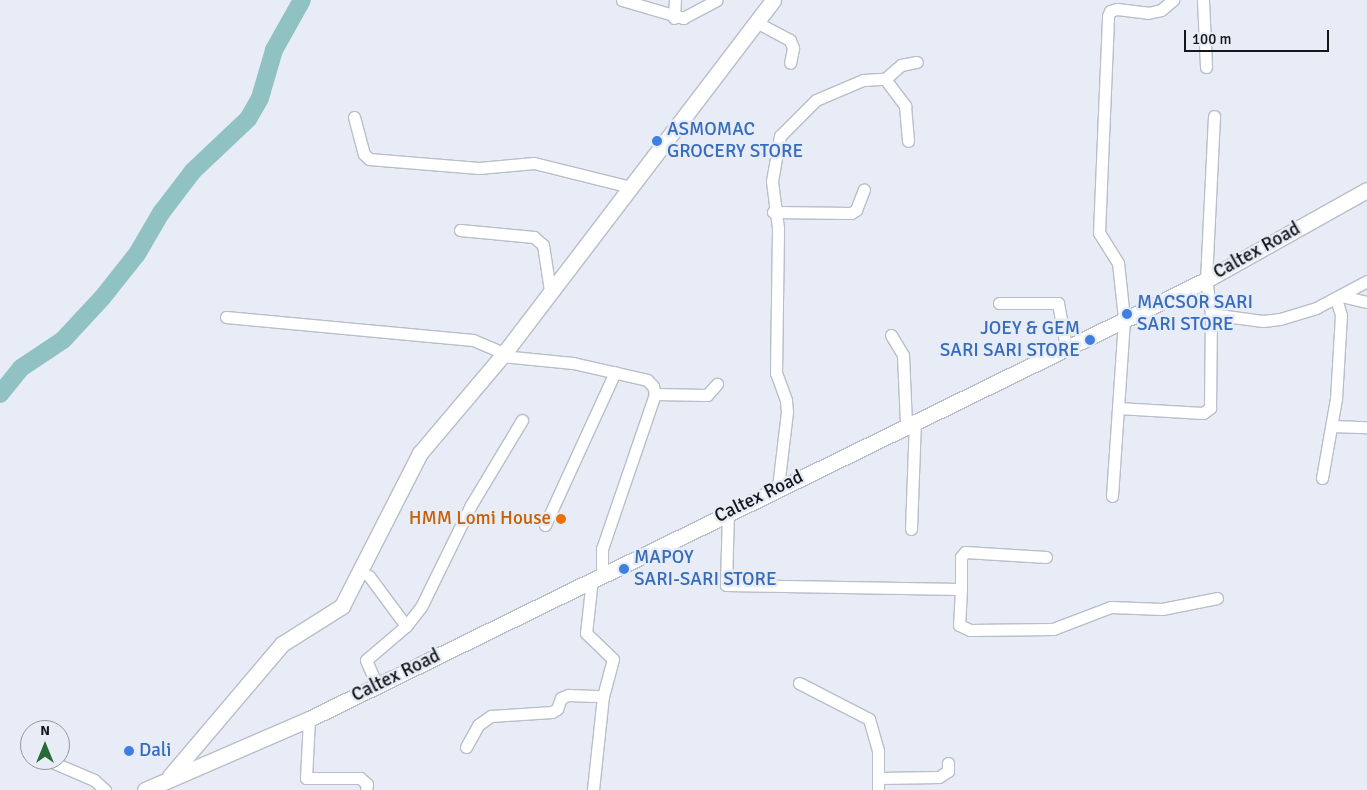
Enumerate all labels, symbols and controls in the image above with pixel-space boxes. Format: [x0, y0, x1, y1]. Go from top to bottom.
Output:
scale bar [1187, 20, 1332, 52]
text: 100 m [1192, 30, 1232, 48]
place label: ASMOMAC GROCERY STORE [667, 119, 803, 163]
marker: ASMOMAC GROCERY STORE [651, 135, 663, 147]
street label: Caltex Road [1210, 218, 1304, 284]
place label: MACSOR SARI SARI STORE [1137, 292, 1253, 336]
marker: MACSOR SARI SARI STORE [1121, 308, 1133, 320]
place label: JOEY & GEM SARI SARI STORE [940, 318, 1080, 362]
marker: JOEY & GEM SARI SARI STORE [1084, 334, 1096, 346]
street label: Caltex Road [711, 466, 807, 528]
place label: HMM Lomi House [409, 508, 551, 530]
marker: HMM Lomi House [555, 513, 567, 525]
place label: MAPOY SARI-SARI STORE [634, 547, 777, 591]
marker: MAPOY SARI-SARI STORE [618, 563, 630, 575]
street label: Caltex Road [348, 645, 444, 707]
north arrow [20, 720, 70, 770]
text: N [40, 722, 50, 739]
place label: Dali [139, 740, 171, 762]
marker: Dali [123, 745, 135, 757]

